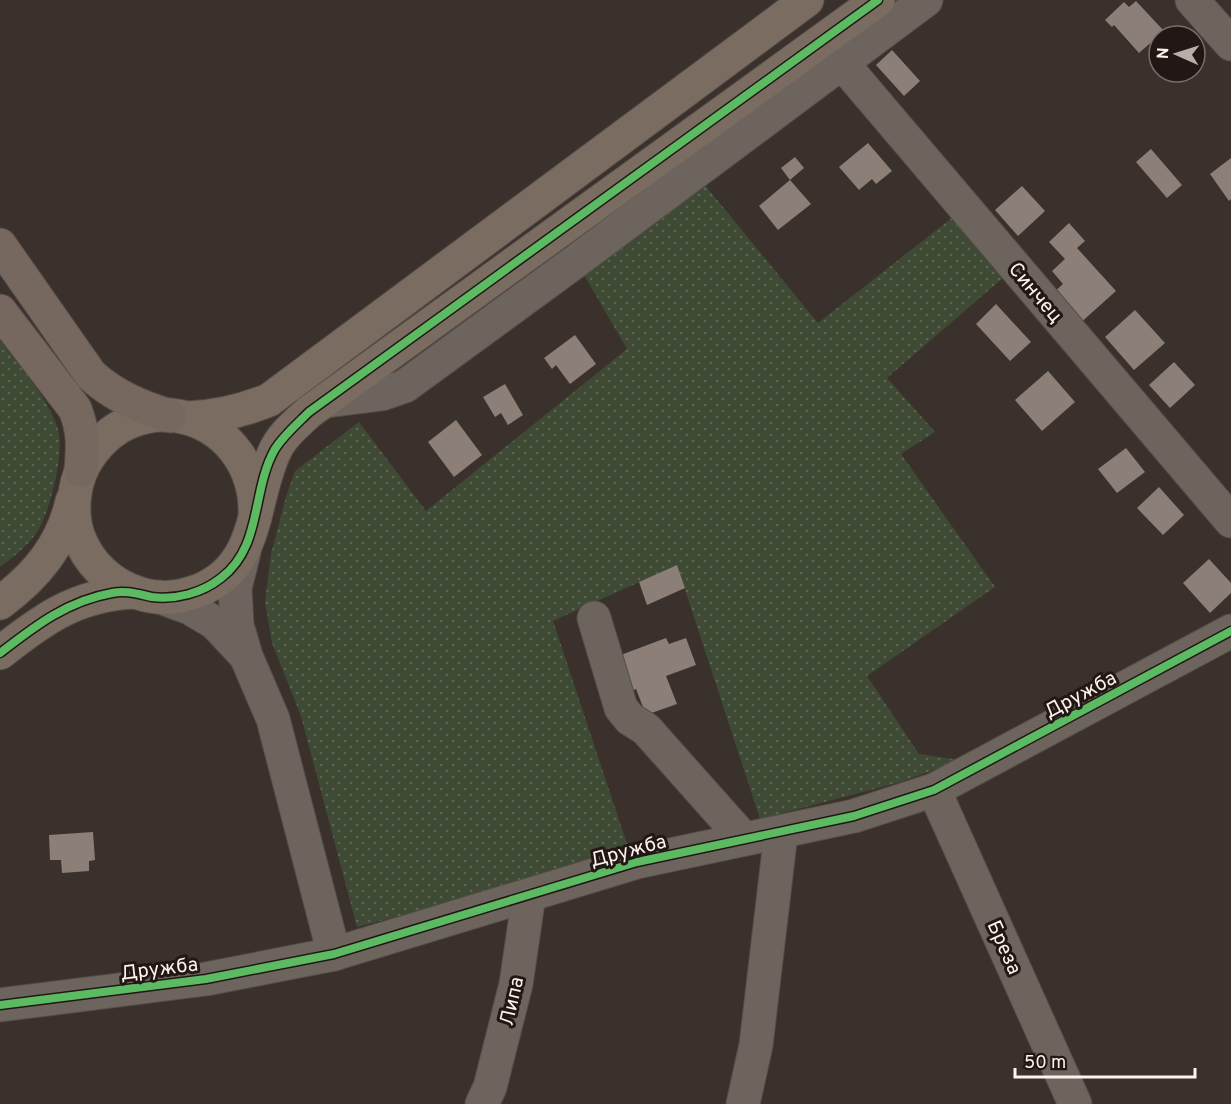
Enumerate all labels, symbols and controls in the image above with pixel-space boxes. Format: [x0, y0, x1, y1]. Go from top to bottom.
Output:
north arrow [1147, 24, 1207, 84]
text: N [1154, 47, 1174, 60]
street label: Синчец [1001, 258, 1067, 329]
street label: Дружба [1040, 666, 1121, 726]
street label: Дружба [587, 829, 670, 875]
street label: Бреза [980, 917, 1027, 979]
street label: Дружба [119, 952, 200, 988]
street label: Липа [495, 974, 531, 1029]
scale bar [1015, 1041, 1195, 1079]
text: 50 m [1024, 1052, 1066, 1075]

